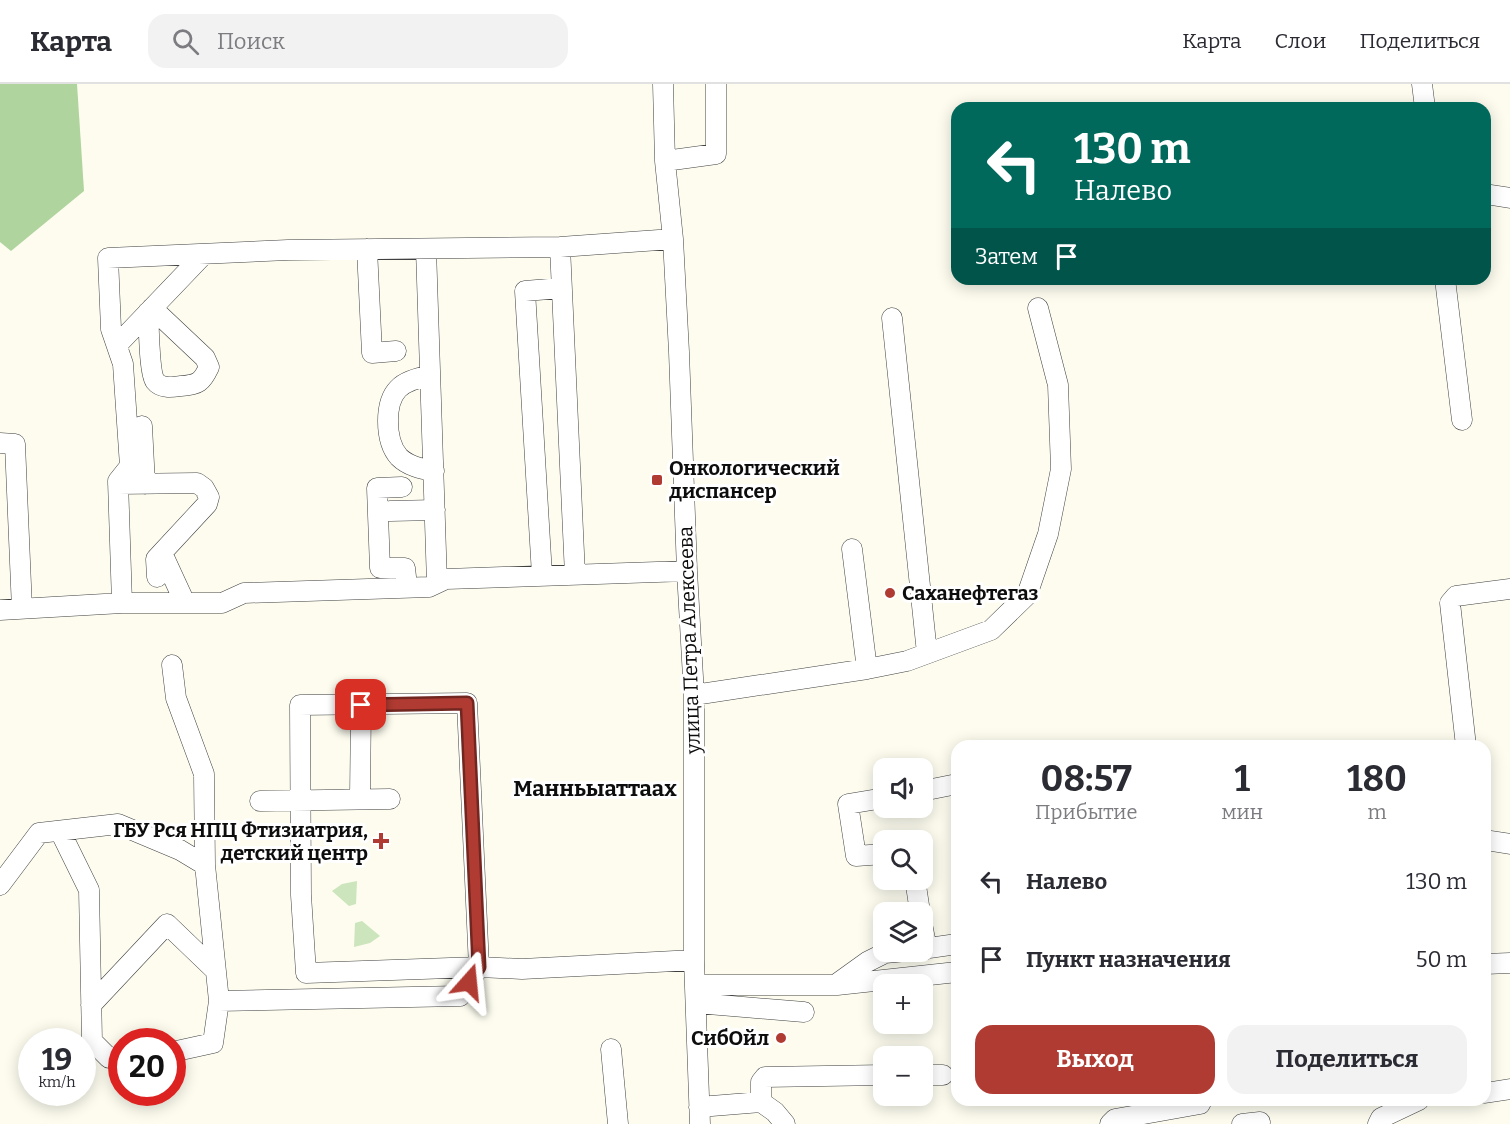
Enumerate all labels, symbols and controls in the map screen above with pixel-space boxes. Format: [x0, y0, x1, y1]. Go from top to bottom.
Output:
search box [148, 14, 568, 68]
text: Карта [30, 25, 112, 58]
icon: search [169, 25, 202, 58]
text: Поиск [217, 28, 285, 55]
text: Карта [1182, 28, 1241, 54]
text: Слои [1274, 28, 1326, 54]
text: Поделиться [1359, 28, 1480, 54]
text: 130 m [1074, 124, 1191, 174]
icon: left [975, 126, 1053, 204]
text: Налево [1074, 175, 1172, 207]
icon: arrive [1050, 240, 1083, 273]
text: Затем [975, 243, 1038, 270]
place label: Онкологический диспансер [669, 456, 840, 503]
marker: Онкологический диспансер [650, 473, 664, 487]
street label: улица Петра Алексеева [673, 525, 705, 755]
place label: Саханефтегаз [902, 581, 1039, 605]
marker: Саханефтегаз [883, 586, 897, 600]
pin [335, 679, 386, 730]
icon: arrive [344, 688, 377, 721]
text: 08:57 [1041, 757, 1132, 801]
text: 1 [1234, 757, 1250, 801]
text: 180 [1347, 757, 1407, 801]
map controls [873, 758, 933, 1106]
button: sound [873, 758, 933, 818]
district label: Манньыаттаах [513, 775, 677, 802]
text: Прибытие [1035, 800, 1137, 824]
text: мин [1221, 800, 1263, 824]
text: m [1367, 800, 1386, 824]
place label: ГБУ Рся НПЦ Фтизиатрия, детский центр [113, 818, 368, 865]
button: search [873, 830, 933, 890]
marker: ГБУ Рся НПЦ Фтизиатрия, детский центр [372, 832, 390, 850]
icon: left [975, 865, 1008, 898]
text: Налево [1026, 868, 1107, 895]
text: 130 m [1406, 868, 1467, 895]
button: layers [873, 902, 933, 962]
icon: arrive [975, 943, 1008, 976]
text: Пункт назначения [1026, 946, 1231, 973]
text: 50 m [1416, 946, 1467, 973]
position arrow [437, 950, 501, 1014]
button: + [873, 974, 933, 1034]
button: Выход [975, 1025, 1215, 1094]
button: Поделиться [1227, 1025, 1467, 1094]
place label: СибОйл [691, 1026, 769, 1050]
speed limit sign: 20 [108, 1028, 186, 1106]
marker: СибОйл [774, 1031, 788, 1045]
text: 19 [42, 1042, 72, 1078]
button: − [873, 1046, 933, 1106]
text: km/h [38, 1073, 76, 1091]

